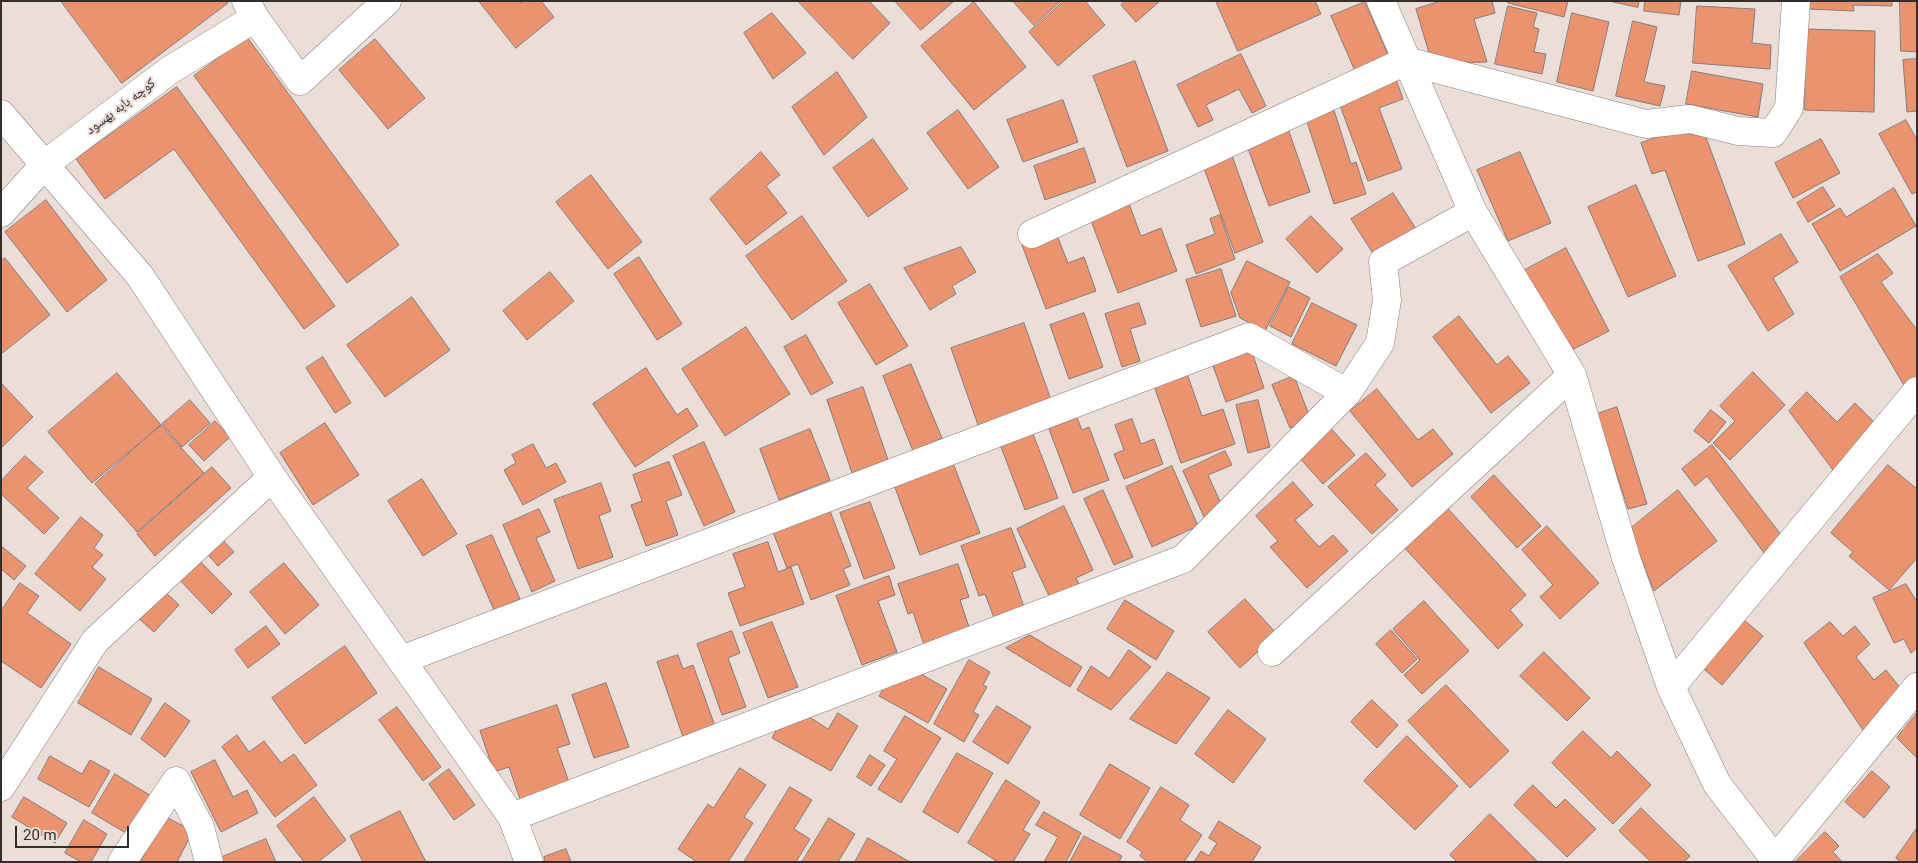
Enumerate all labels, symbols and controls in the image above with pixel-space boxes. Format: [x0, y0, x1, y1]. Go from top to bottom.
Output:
street label: کوچه بابه بهسود [83, 75, 159, 139]
scale bar [18, 816, 131, 848]
text: 20 m [23, 826, 57, 844]

